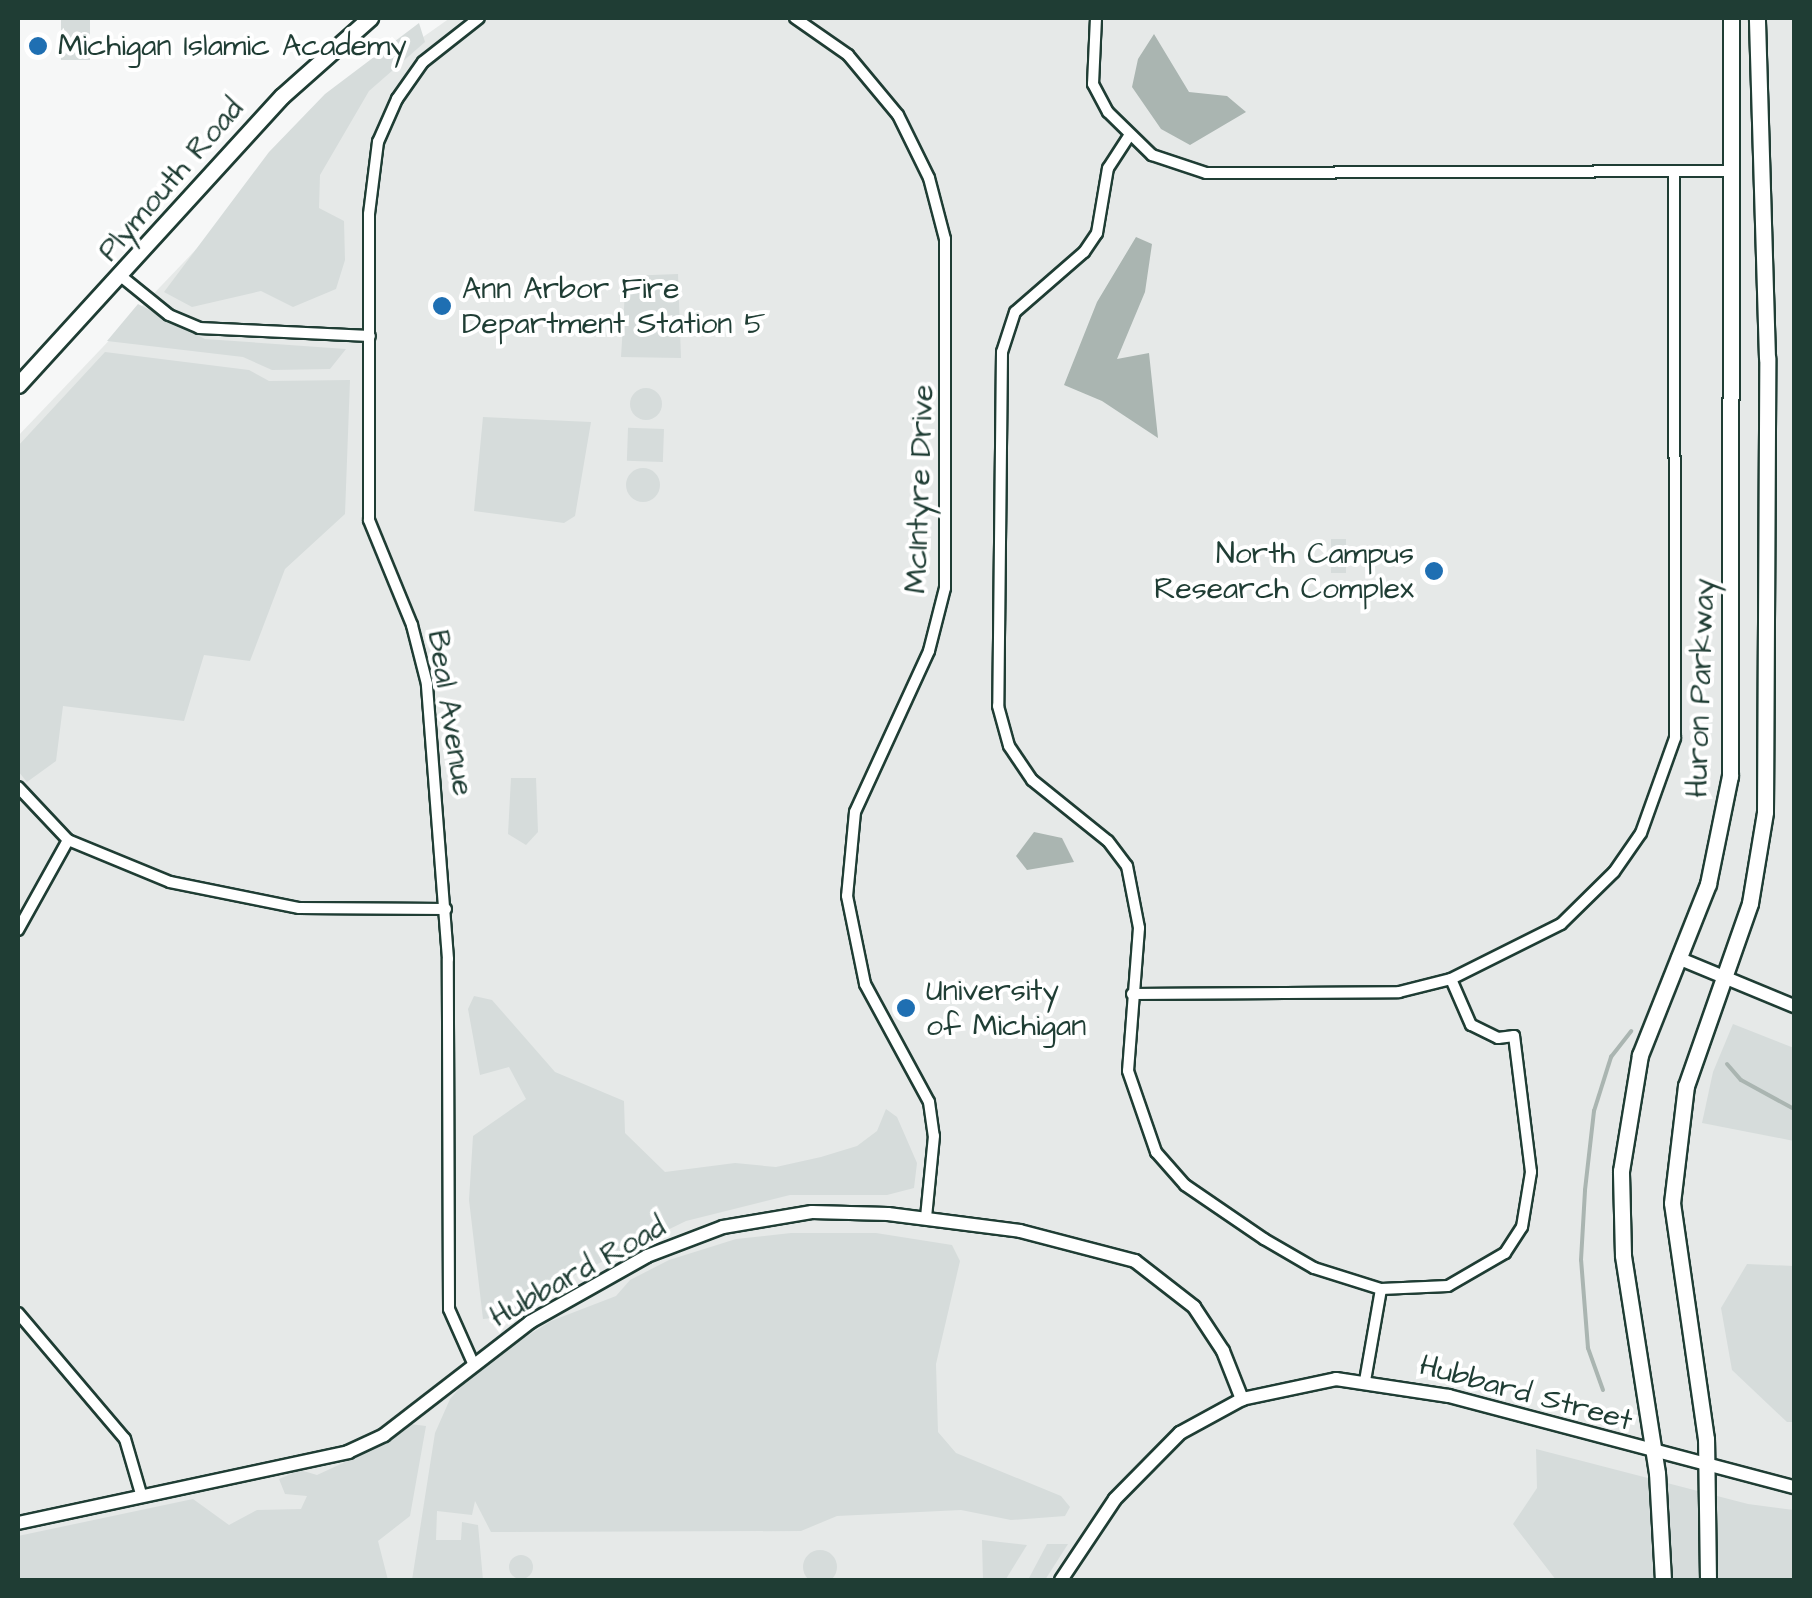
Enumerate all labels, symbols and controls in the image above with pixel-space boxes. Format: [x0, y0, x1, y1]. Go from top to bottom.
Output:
place label: Michigan Islamic Academy [58, 28, 407, 64]
marker: Michigan Islamic Academy [27, 35, 49, 57]
street label: Plymouth Road [91, 91, 251, 269]
place label: Ann Arbor Fire Department Station 5 [462, 271, 766, 342]
marker: Ann Arbor Fire Department Station 5 [431, 295, 453, 317]
street label: McIntyre Drive [898, 384, 942, 594]
place label: North Campus Research Complex [1154, 536, 1414, 606]
marker: North Campus Research Complex [1423, 560, 1445, 582]
street label: Huron Parkway [1679, 578, 1723, 798]
street label: Beal Avenue [419, 628, 481, 798]
place label: University of Michigan [926, 973, 1086, 1044]
marker: University of Michigan [895, 997, 917, 1019]
street label: Hubbard Road [484, 1209, 672, 1335]
street label: Hubbard Street [1416, 1347, 1636, 1439]

